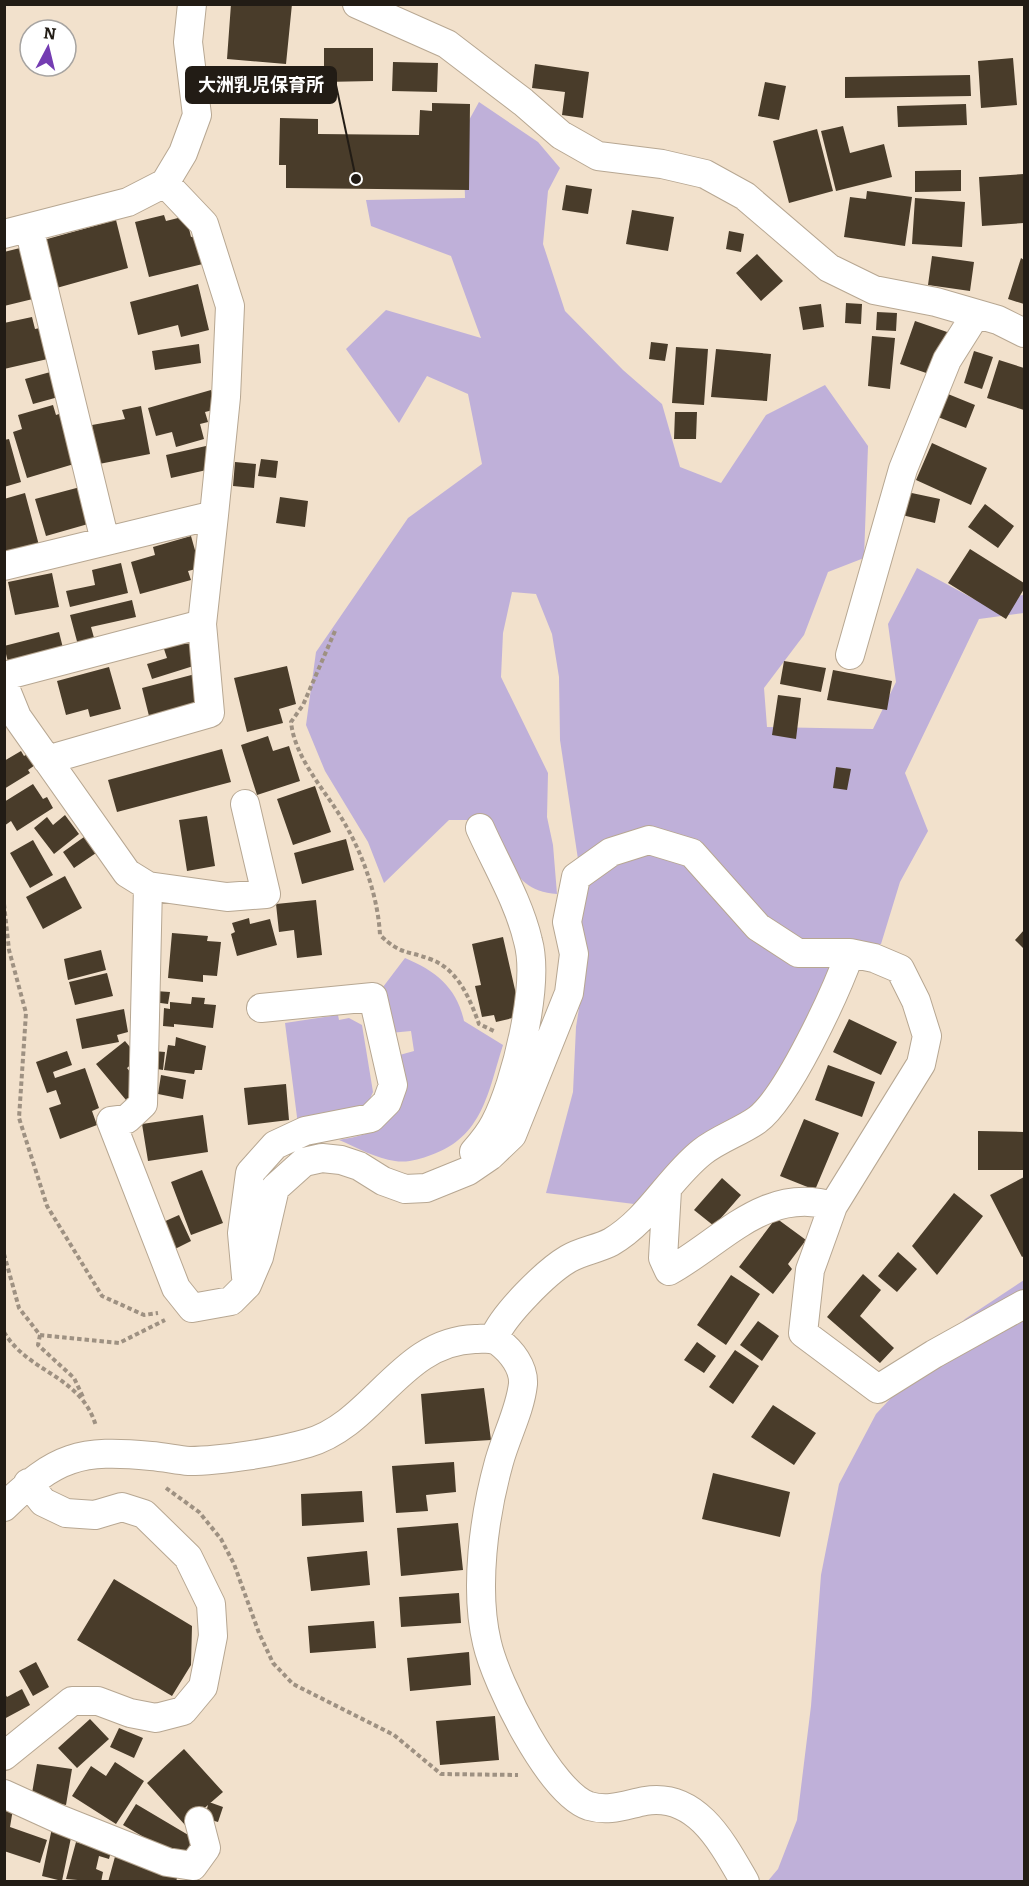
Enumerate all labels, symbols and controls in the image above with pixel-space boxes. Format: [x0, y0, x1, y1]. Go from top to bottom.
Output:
north arrow [18, 18, 78, 78]
text: N [42, 23, 57, 44]
callout: 大洲乳児保育所 [186, 67, 336, 103]
text: 大洲乳児保育所 [198, 74, 324, 96]

